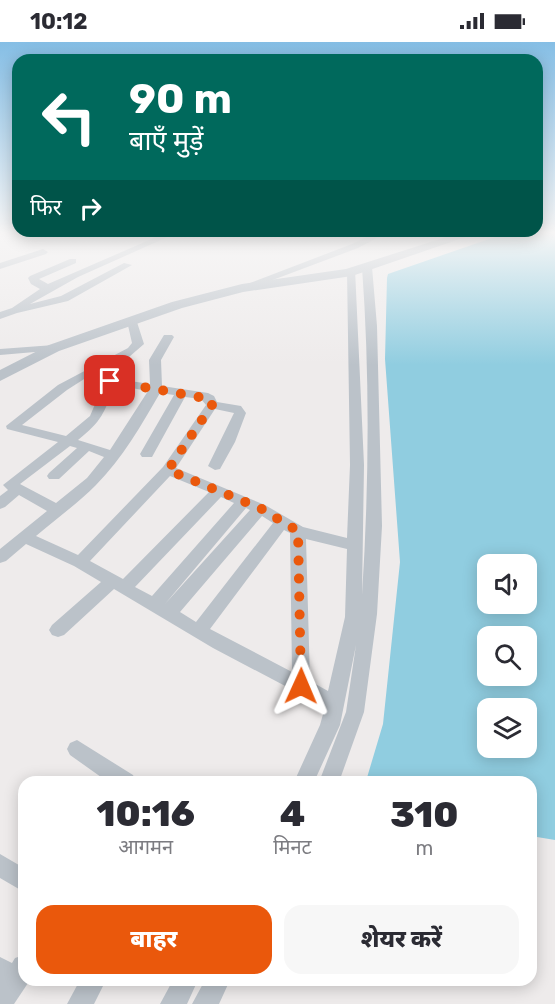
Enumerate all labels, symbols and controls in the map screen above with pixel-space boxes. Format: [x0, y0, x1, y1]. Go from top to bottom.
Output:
text: 10:12 [30, 8, 88, 35]
text: 90 m [129, 74, 232, 124]
icon: left [30, 78, 108, 156]
text: बाएँ मुड़ें [129, 125, 204, 157]
icon: right [74, 192, 107, 225]
text: फिर [30, 194, 62, 221]
pin [84, 355, 135, 406]
icon: arrive [93, 364, 126, 397]
map controls [477, 554, 537, 758]
button: sound [477, 554, 537, 614]
button: search [477, 626, 537, 686]
position arrow [269, 654, 333, 718]
button: layers [477, 698, 537, 758]
text: 10:16 [97, 792, 195, 835]
text: 4 [280, 792, 305, 835]
text: 310 [390, 793, 459, 836]
text: आगमन [118, 835, 173, 859]
text: मिनट [273, 835, 312, 859]
text: m [415, 836, 433, 860]
button: बाहर [36, 905, 272, 974]
button: शेयर करें [284, 905, 519, 974]

